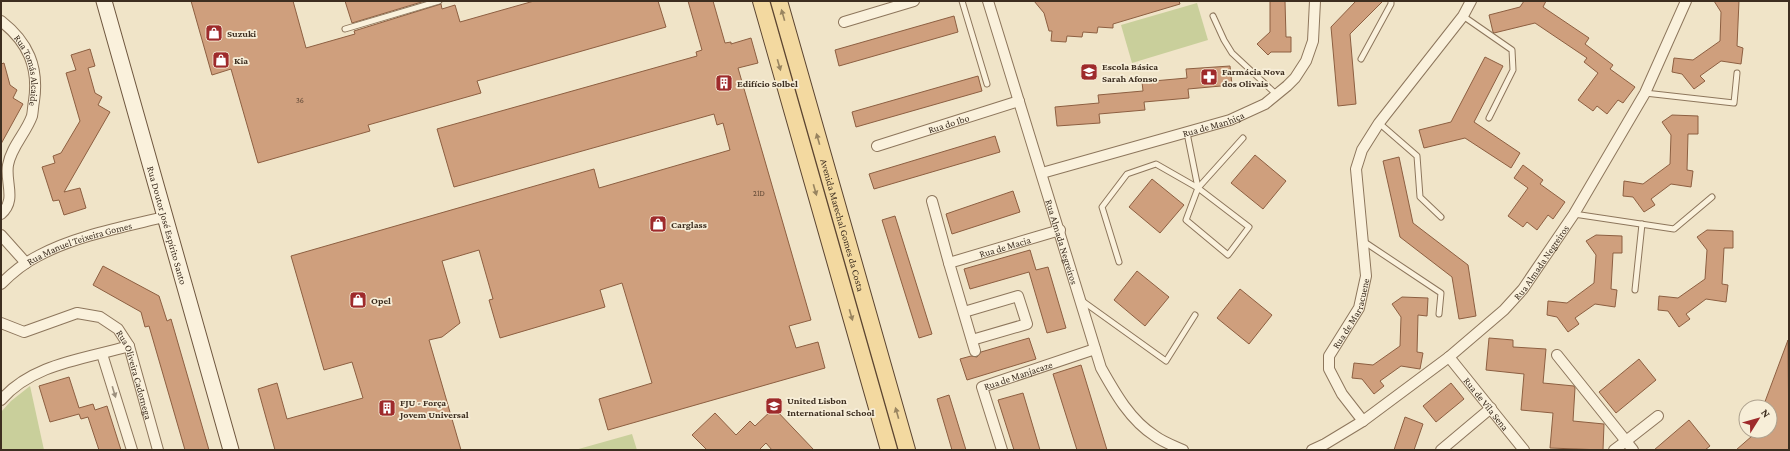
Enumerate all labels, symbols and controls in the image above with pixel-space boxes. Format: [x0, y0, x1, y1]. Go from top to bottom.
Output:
one-way arrow [779, 8, 785, 21]
shop icon: Suzuki [204, 23, 224, 43]
place label: Suzuki [227, 28, 256, 39]
street label: Rua Tomás Alcaide [12, 32, 40, 107]
shop icon: Kia [211, 50, 231, 70]
place label: Kia [234, 55, 248, 66]
one-way arrow [776, 60, 782, 72]
place label: Escola Básica Sarah Afonso [1102, 61, 1158, 84]
school or university icon: Escola Básica Sarah Afonso [1079, 62, 1099, 82]
place label: Farmácia Nova dos Olivais [1222, 66, 1285, 89]
pharmacy icon: Farmácia Nova dos Olivais [1199, 67, 1219, 87]
building icon: Edifício Solbel [714, 73, 734, 93]
place label: Edifício Solbel [737, 78, 798, 89]
house number: 36 [296, 96, 304, 105]
street label: Rua de Manhiça [1181, 109, 1246, 139]
street label: Rua do Ibo [927, 112, 971, 135]
one-way arrow [815, 133, 821, 146]
street label: Avenida Marechal Gomes da Costa [818, 158, 867, 293]
street label: Rua Doutor José Espírito Santo [145, 165, 189, 286]
one-way arrow [812, 185, 818, 197]
house number: 21D [753, 189, 765, 198]
street label: Rua Almada Negreiros [1043, 198, 1080, 286]
shop icon: Carglass [648, 214, 668, 234]
place label: Carglass [671, 219, 707, 230]
street label: Rua Manuel Teixeira Gomes [25, 220, 133, 267]
street label: Rua Almada Negreiros [1511, 223, 1571, 302]
street label: Rua de Macia [978, 234, 1032, 260]
street label: Rua de Marracuene [1330, 277, 1372, 351]
shop icon: Opel [348, 290, 368, 310]
place label: Opel [371, 295, 391, 306]
one-way arrow [848, 310, 854, 322]
street label: Rua Oliveira Cadornega [114, 328, 154, 421]
street label: Rua de Manjacaze [982, 359, 1054, 392]
street label: Rua de Vila Sena [1462, 375, 1511, 433]
one-way arrow [111, 386, 117, 398]
place label: United Lisbon International School [787, 395, 875, 418]
school or university icon: United Lisbon International School [764, 396, 784, 416]
place label: FJU - Força Jovem Universal [399, 397, 469, 420]
building icon: FJU - Força Jovem Universal [377, 398, 397, 418]
north arrow [1738, 399, 1778, 439]
one-way arrow [894, 406, 900, 418]
text: N [1759, 406, 1773, 420]

